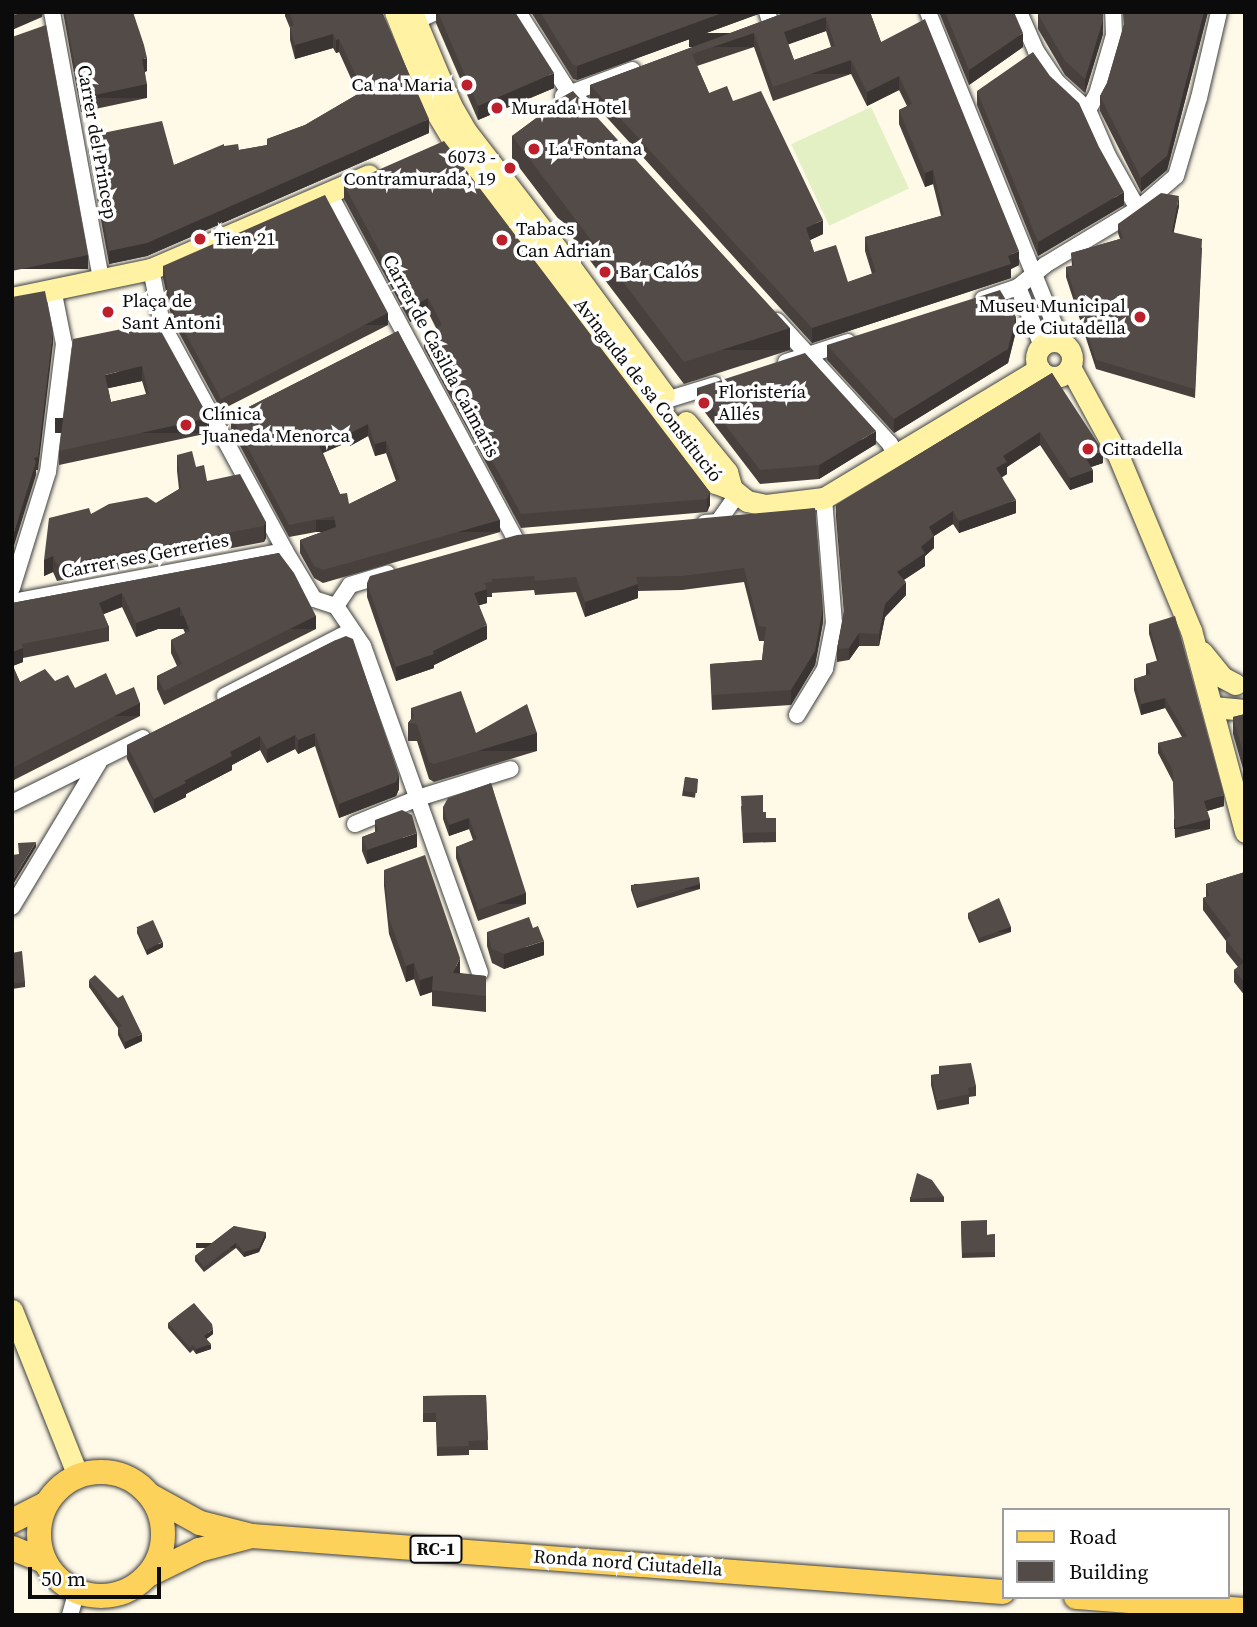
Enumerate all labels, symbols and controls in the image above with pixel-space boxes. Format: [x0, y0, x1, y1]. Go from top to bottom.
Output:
street label: Carrer del Princep [72, 63, 122, 221]
place label: Ca na Maria [352, 74, 453, 96]
marker: Ca na Maria [459, 77, 475, 93]
place label: Murada Hotel [511, 97, 627, 119]
marker: Murada Hotel [489, 100, 505, 116]
place label: La Fontana [548, 138, 642, 160]
marker: La Fontana [526, 141, 542, 157]
place label: 6073 - Contramurada, 19 [344, 146, 496, 190]
marker: 6073 - Contramurada, 19 [502, 160, 518, 176]
place label: Tabacs Can Adrian [516, 218, 611, 262]
place label: Tien 21 [214, 228, 276, 250]
marker: Tien 21 [192, 231, 208, 247]
marker: Tabacs Can Adrian [494, 232, 510, 248]
street label: Carrer de Casilda Caimaris [378, 251, 504, 461]
place label: Bar Calós [619, 261, 699, 283]
marker: Bar Calós [597, 264, 613, 280]
place label: Plaça de Sant Antoni [122, 290, 221, 334]
street label: Avinguda de sa Constitució [569, 293, 727, 487]
place label: Museu Municipal de Ciutadella [979, 295, 1126, 339]
marker: Plaça de Sant Antoni [100, 304, 116, 320]
marker: Museu Municipal de Ciutadella [1132, 309, 1148, 325]
place label: Floristería Allés [718, 381, 806, 425]
marker: Floristería Allés [696, 395, 712, 411]
place label: Clínica Juaneda Menorca [202, 403, 350, 447]
marker: Clínica Juaneda Menorca [176, 415, 196, 435]
place label: Cittadella [1102, 438, 1183, 460]
marker: Cittadella [1080, 441, 1096, 457]
street label: Carrer ses Gerreries [59, 529, 231, 583]
legend [1002, 1508, 1229, 1599]
text: Road [1069, 1522, 1117, 1551]
road number: RC-1 [408, 1534, 464, 1564]
street label: Ronda nord Ciutadella [533, 1545, 723, 1581]
scale bar [32, 1554, 164, 1598]
text: Building [1069, 1557, 1148, 1586]
text: 50 m [41, 1564, 86, 1593]

